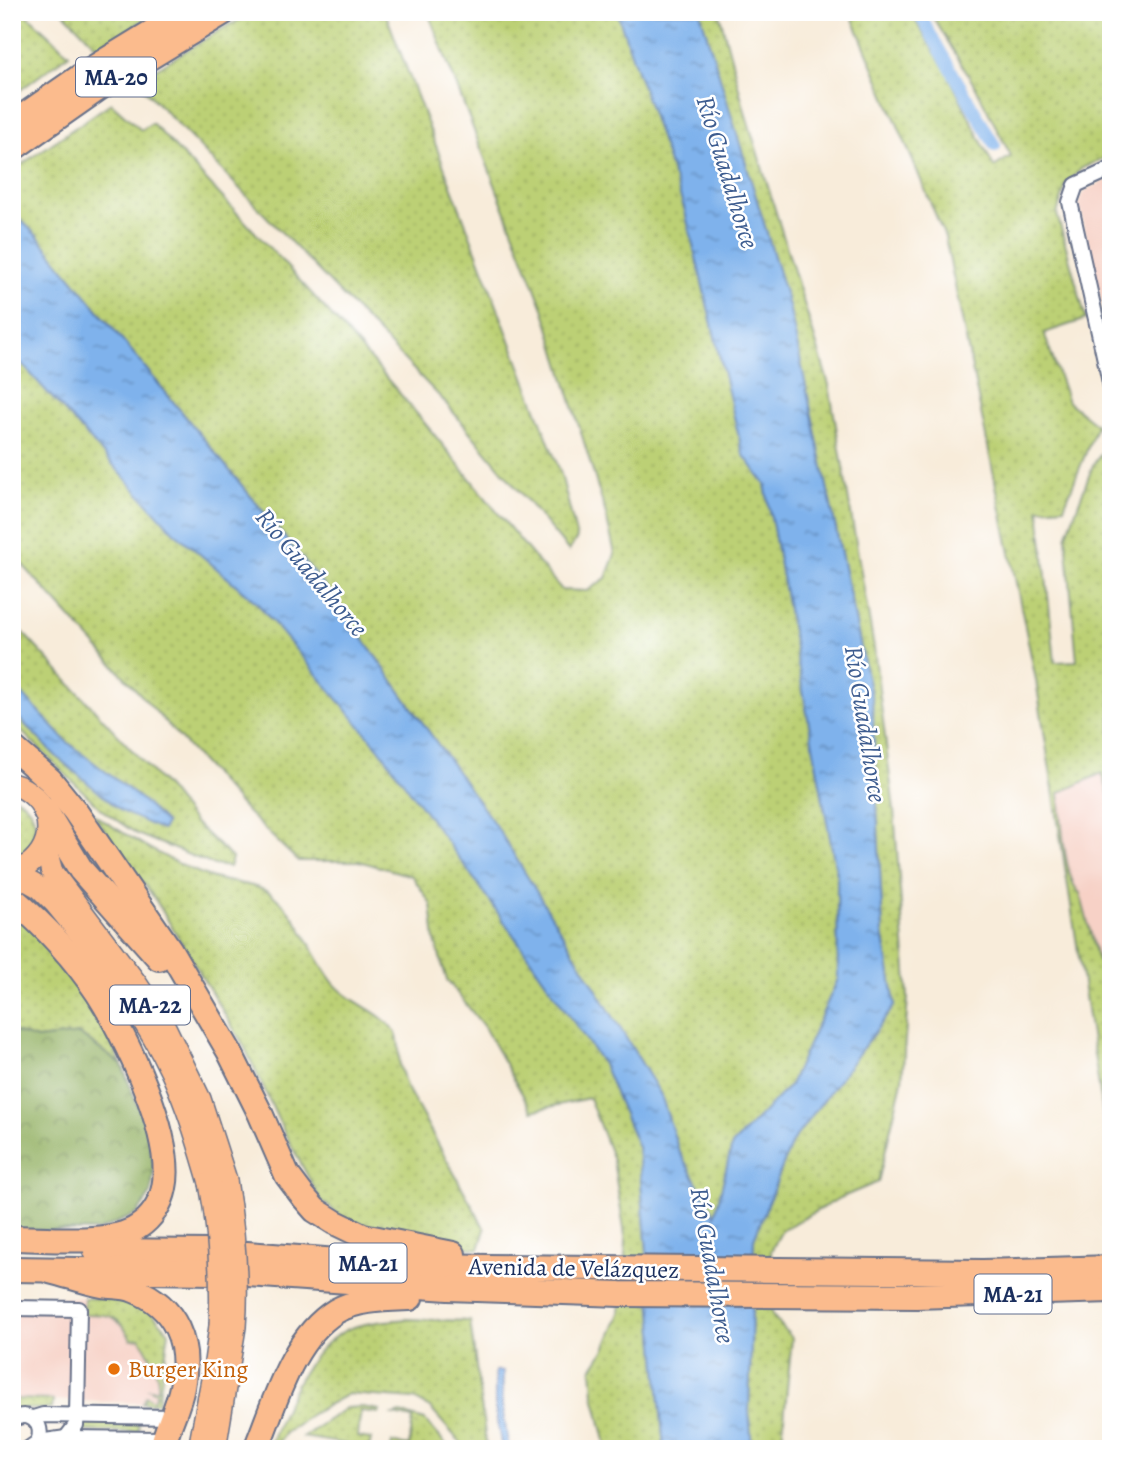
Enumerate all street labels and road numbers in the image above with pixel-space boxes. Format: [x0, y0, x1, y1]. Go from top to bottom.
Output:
road number: MA-20 [76, 58, 156, 96]
road number: MA-22 [110, 986, 190, 1024]
road number: MA-21 [330, 1244, 406, 1282]
street label: Avenida de Velázquez [467, 1250, 680, 1286]
road number: MA-21 [974, 1274, 1052, 1314]

